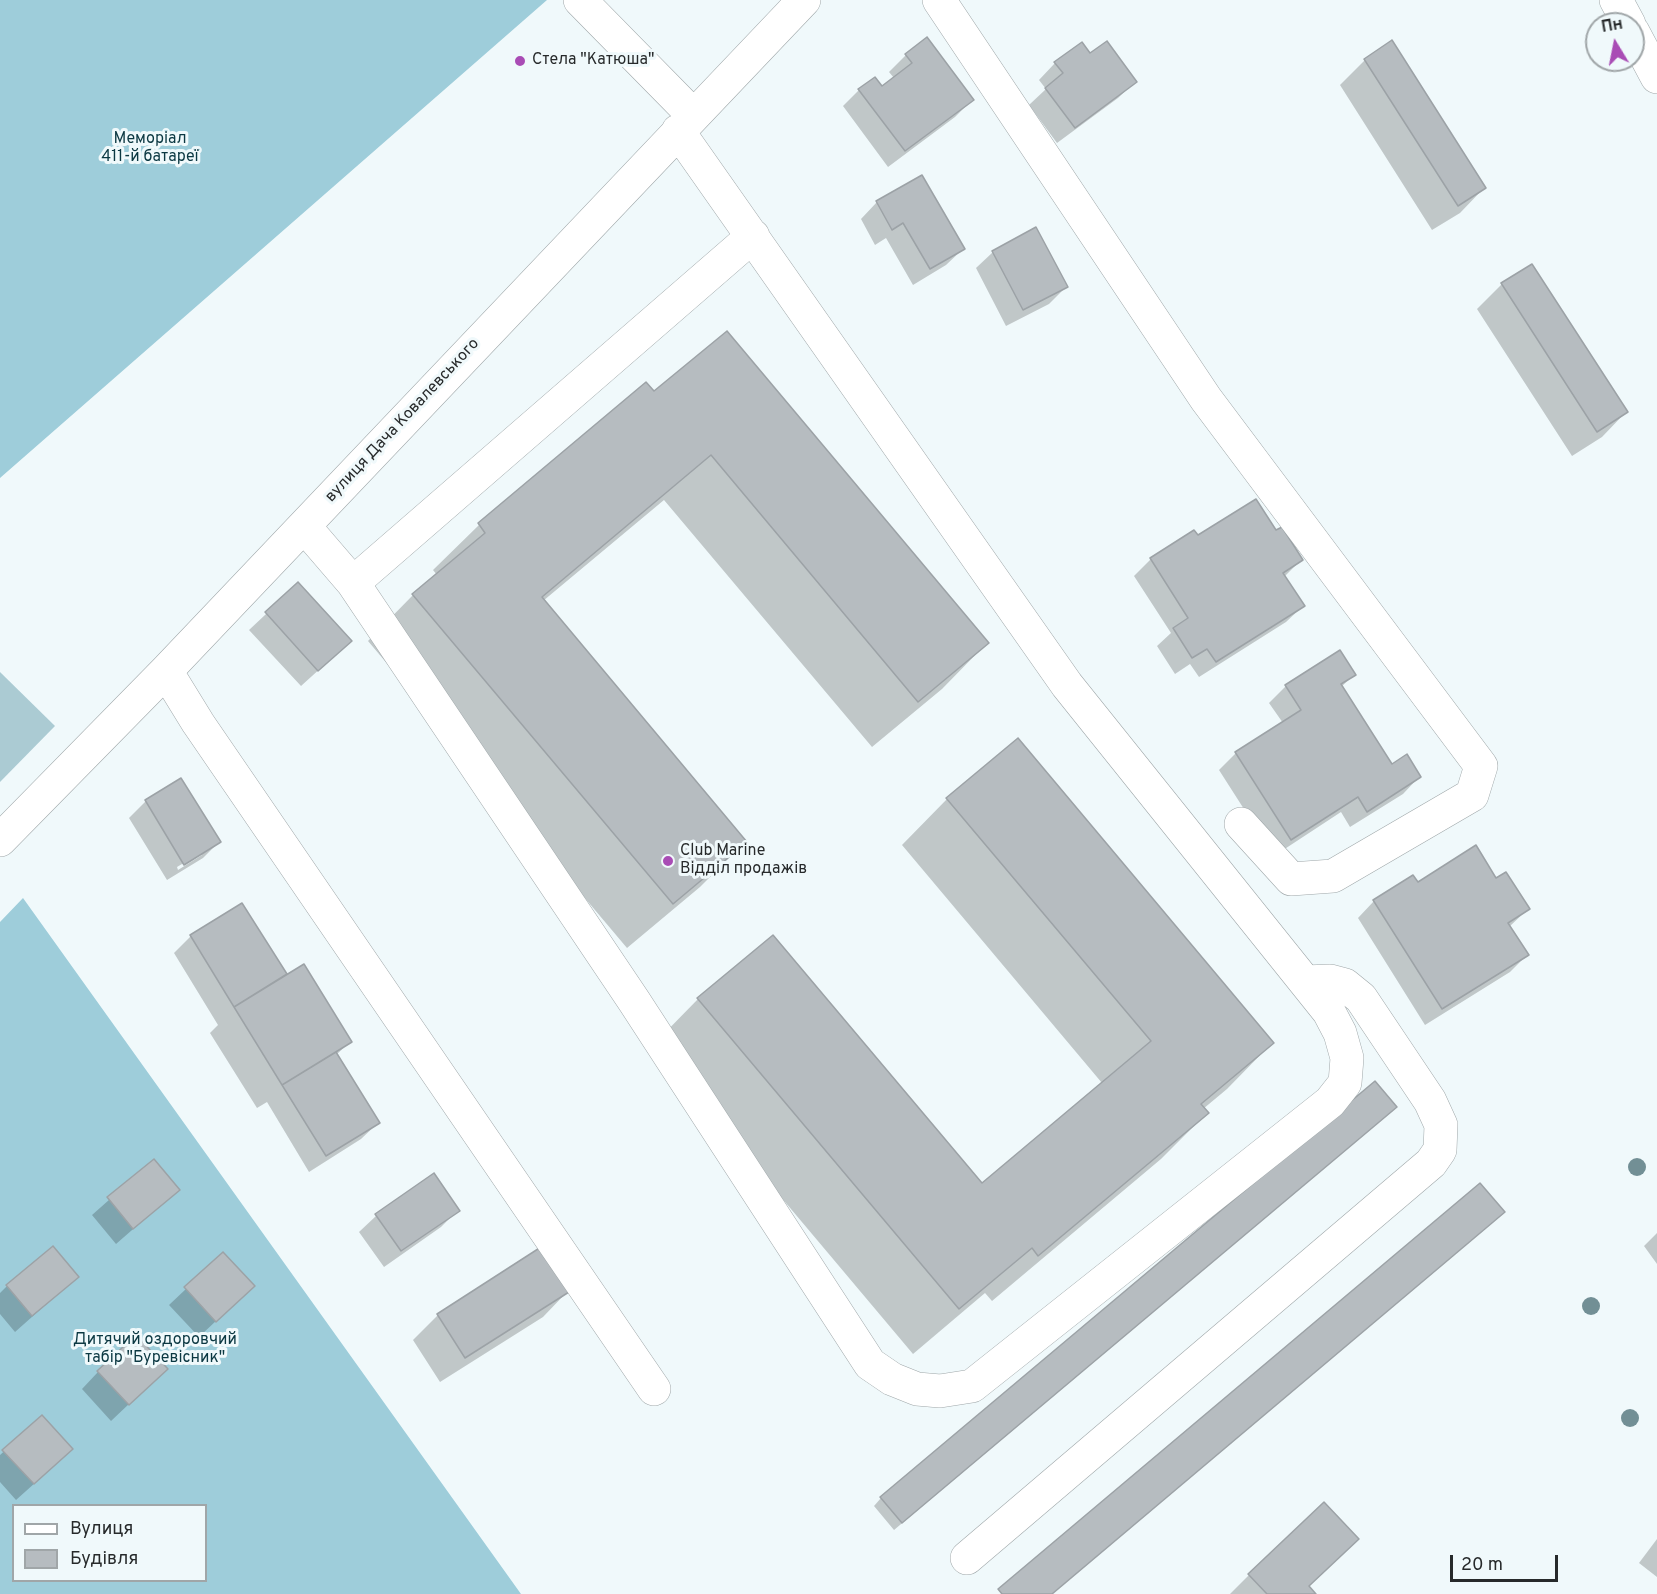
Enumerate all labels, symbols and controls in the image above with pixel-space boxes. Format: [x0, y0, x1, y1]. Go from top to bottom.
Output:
north arrow [1585, 12, 1645, 72]
text: Пн [1600, 15, 1625, 38]
place label: Стела "Катюша" [532, 51, 654, 71]
marker: Стела "Катюша" [513, 54, 527, 68]
park label: Меморіал 411-й батареї [101, 130, 199, 168]
street label: вулиця Дача Ковалевського [322, 335, 484, 507]
place label: Club Marine Відділ продажів [680, 842, 807, 880]
marker: Club Marine Відділ продажів [661, 854, 675, 868]
park label: Дитячий оздоровчий табір "Буревісник" [73, 1331, 237, 1369]
legend [12, 1504, 207, 1582]
text: Вулиця [70, 1518, 133, 1541]
scale bar [1453, 1543, 1561, 1581]
text: Будівля [70, 1548, 138, 1571]
text: 20 m [1461, 1554, 1503, 1577]

